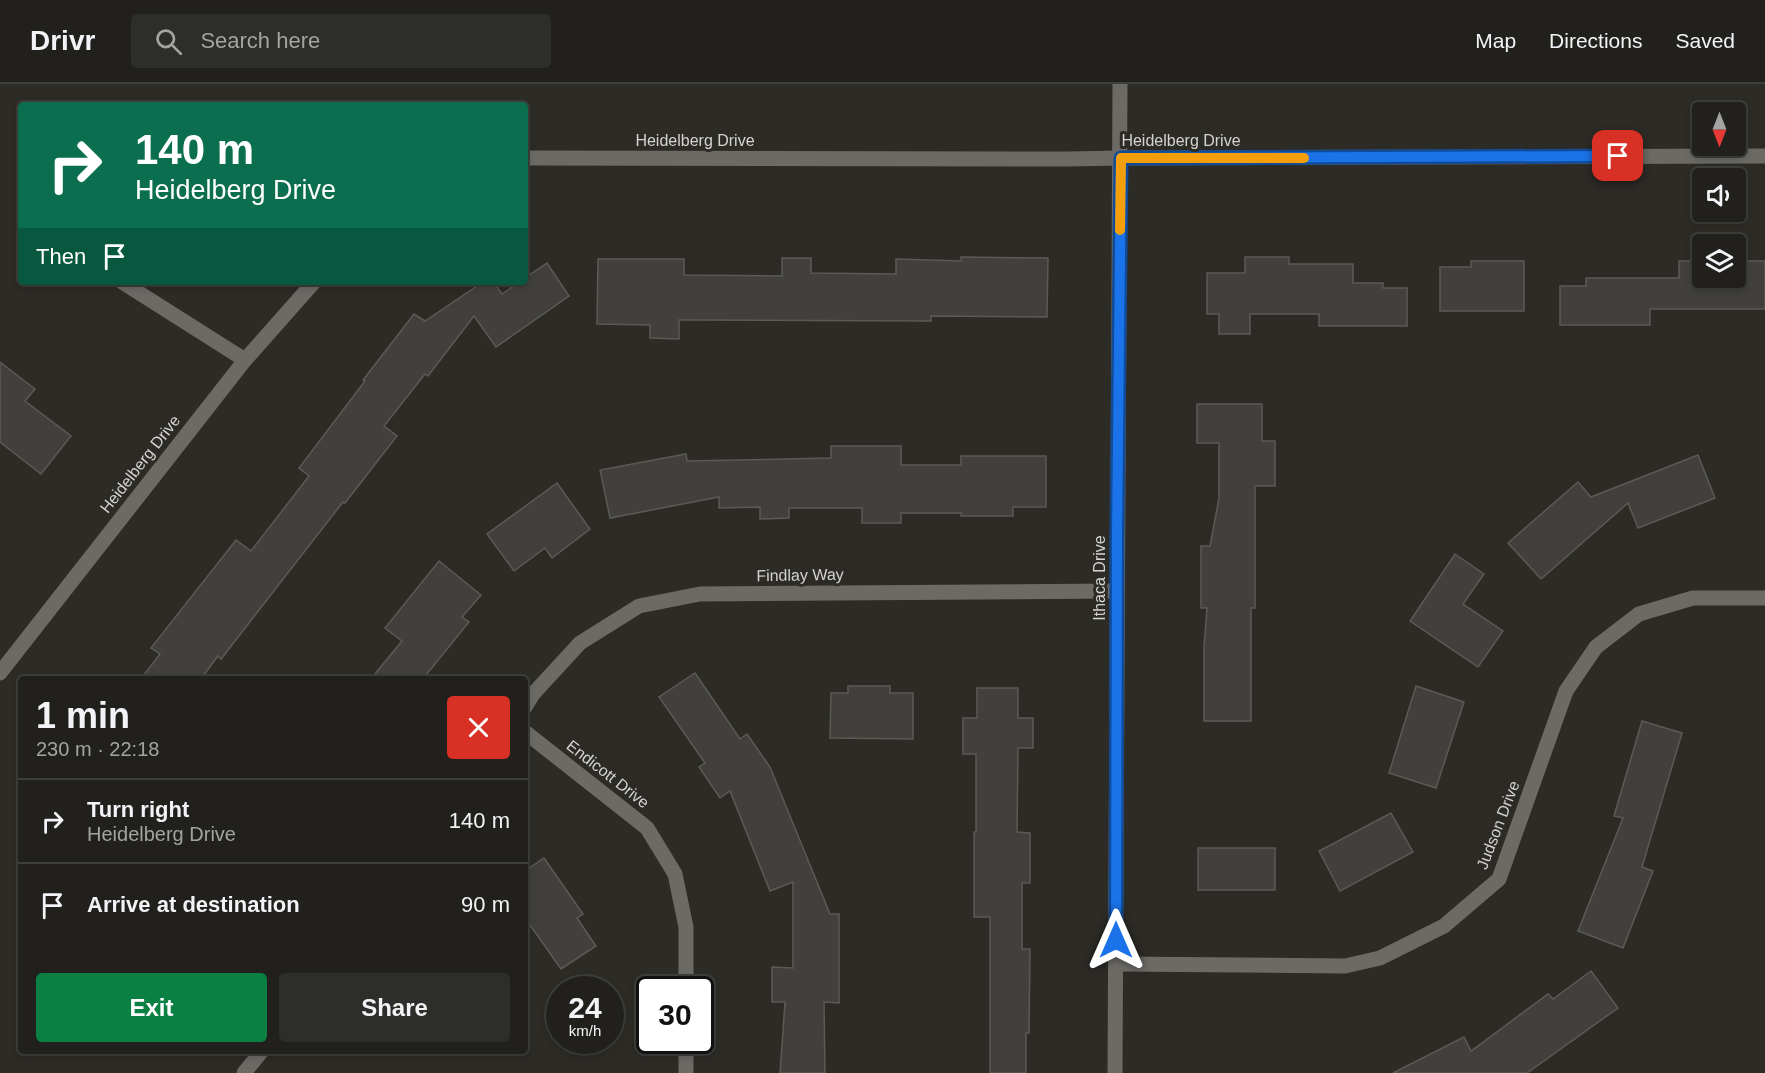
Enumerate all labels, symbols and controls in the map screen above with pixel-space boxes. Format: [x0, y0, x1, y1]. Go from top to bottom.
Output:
search box [131, 14, 551, 68]
text: Drivr [30, 25, 95, 56]
icon: search [152, 25, 185, 58]
text: Search here [200, 28, 320, 53]
text: Map [1475, 29, 1516, 52]
text: Directions [1549, 29, 1642, 52]
text: Saved [1675, 29, 1735, 52]
north arrow [1692, 102, 1746, 156]
map controls [1692, 102, 1746, 288]
icon: right [36, 126, 114, 204]
text: 140 m [135, 126, 254, 173]
pin [1592, 130, 1643, 181]
street label: Heidelberg Drive [635, 132, 755, 149]
street label: Heidelberg Drive [1121, 132, 1241, 149]
icon: arrive [1601, 139, 1634, 172]
button: sound [1692, 168, 1746, 222]
text: Heidelberg Drive [135, 175, 336, 205]
button: layers [1692, 234, 1746, 288]
icon: arrive [98, 240, 131, 273]
text: Then [36, 244, 86, 269]
street label: Heidelberg Drive [97, 412, 183, 516]
street label: Ithaca Drive [1091, 535, 1108, 621]
street label: Findlay Way [756, 566, 844, 584]
text: 1 min [36, 695, 130, 736]
button: close [447, 696, 510, 759]
street label: Endicott Drive [564, 737, 653, 811]
text: 230 m · 22:18 [36, 738, 159, 760]
street label: Judson Drive [1473, 778, 1523, 872]
text: Turn right [87, 797, 189, 822]
icon: right [36, 805, 69, 838]
text: 140 m [449, 808, 510, 833]
text: Heidelberg Drive [87, 823, 236, 845]
icon: arrive [36, 889, 69, 922]
text: Arrive at destination [87, 892, 300, 917]
text: 90 m [461, 892, 510, 917]
position arrow [1084, 908, 1148, 972]
button: Exit [36, 973, 267, 1042]
button: Share [279, 973, 510, 1042]
speed limit sign: 30 [636, 976, 714, 1054]
text: 24 [568, 991, 602, 1024]
text: km/h [569, 1022, 601, 1039]

